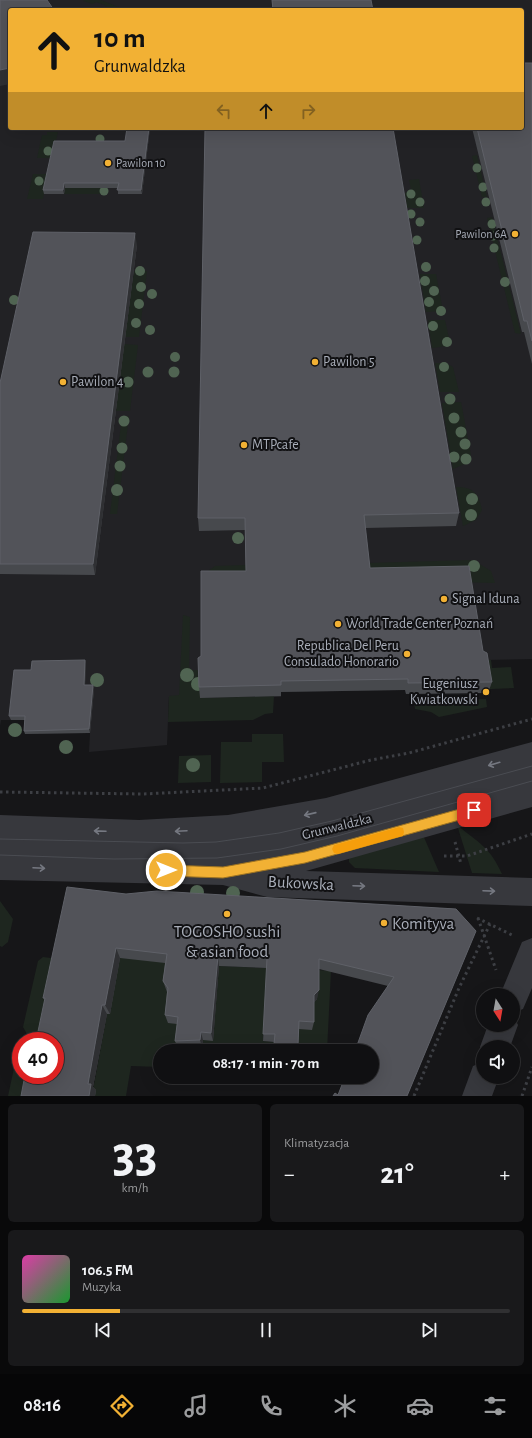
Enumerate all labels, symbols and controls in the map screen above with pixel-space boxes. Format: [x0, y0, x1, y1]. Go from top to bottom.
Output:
icon: ahead [28, 24, 80, 76]
text: 10 m [94, 25, 146, 53]
text: Grunwaldzka [94, 58, 186, 76]
icon: left [213, 100, 235, 122]
icon: ahead [255, 100, 277, 122]
icon: right [297, 100, 319, 122]
place label: Pawilon 10 [116, 157, 166, 169]
marker: Pawilon 10 [103, 158, 113, 168]
place label: Pawilon 6A [455, 228, 507, 240]
marker: Pawilon 6A [510, 229, 520, 239]
place label: Pawilon 5 [323, 355, 375, 369]
marker: Pawilon 5 [310, 357, 320, 367]
place label: Pawilon 4 [71, 375, 124, 389]
marker: Pawilon 4 [58, 377, 68, 387]
place label: MTPcafe [252, 438, 299, 452]
marker: MTPcafe [239, 440, 249, 450]
place label: Signal Iduna [452, 592, 520, 606]
marker: Signal Iduna [439, 594, 449, 604]
place label: World Trade Center Poznań [346, 617, 493, 631]
marker: World Trade Center Poznań [333, 619, 343, 629]
place label: Republica Del Peru Consulado Honorario [284, 639, 399, 669]
marker: Republica Del Peru Consulado Honorario [402, 649, 412, 659]
place label: Eugeniusz Kwiatkowski [410, 677, 478, 707]
marker: Eugeniusz Kwiatkowski [481, 687, 491, 697]
one-way arrow [488, 761, 501, 768]
pin [457, 793, 491, 827]
icon: arrive [463, 799, 485, 821]
one-way arrow [304, 810, 317, 818]
street label: Grunwaldzka [301, 811, 374, 842]
one-way arrow [94, 828, 107, 835]
one-way arrow [175, 828, 188, 835]
position arrow [145, 849, 187, 891]
one-way arrow [32, 865, 45, 872]
street label: Bukowska [267, 873, 335, 893]
one-way arrow [352, 882, 365, 890]
one-way arrow [482, 887, 495, 895]
marker: TOGOSHO sushi & asian food [222, 909, 232, 919]
place label: Komityva [392, 915, 454, 933]
marker: Komityva [379, 918, 389, 928]
place label: TOGOSHO sushi & asian food [174, 923, 280, 960]
north arrow [476, 988, 520, 1032]
map controls [476, 988, 520, 1084]
speed limit sign: 40 [12, 1032, 64, 1084]
button: sound [476, 1040, 520, 1084]
text: 08:17 · 1 min · 70 m [213, 1056, 319, 1071]
text: 33 [113, 1129, 157, 1181]
text: Klimatyzacja [284, 1137, 349, 1150]
text: 21° [380, 1159, 414, 1189]
text: − [284, 1163, 295, 1185]
text: + [499, 1163, 510, 1185]
text: km/h [122, 1182, 148, 1195]
text: 106.5 FM [82, 1263, 133, 1278]
text: Muzyka [82, 1281, 121, 1294]
icon: previous [92, 1319, 114, 1341]
icon: pause [255, 1319, 277, 1341]
icon: next [418, 1319, 440, 1341]
icon: directions [108, 1392, 136, 1420]
icon: music [182, 1392, 210, 1420]
icon: phone [257, 1392, 285, 1420]
icon: climate [331, 1392, 359, 1420]
icon: car [406, 1392, 434, 1420]
icon: filters [481, 1392, 509, 1420]
text: 08:16 [23, 1397, 61, 1415]

